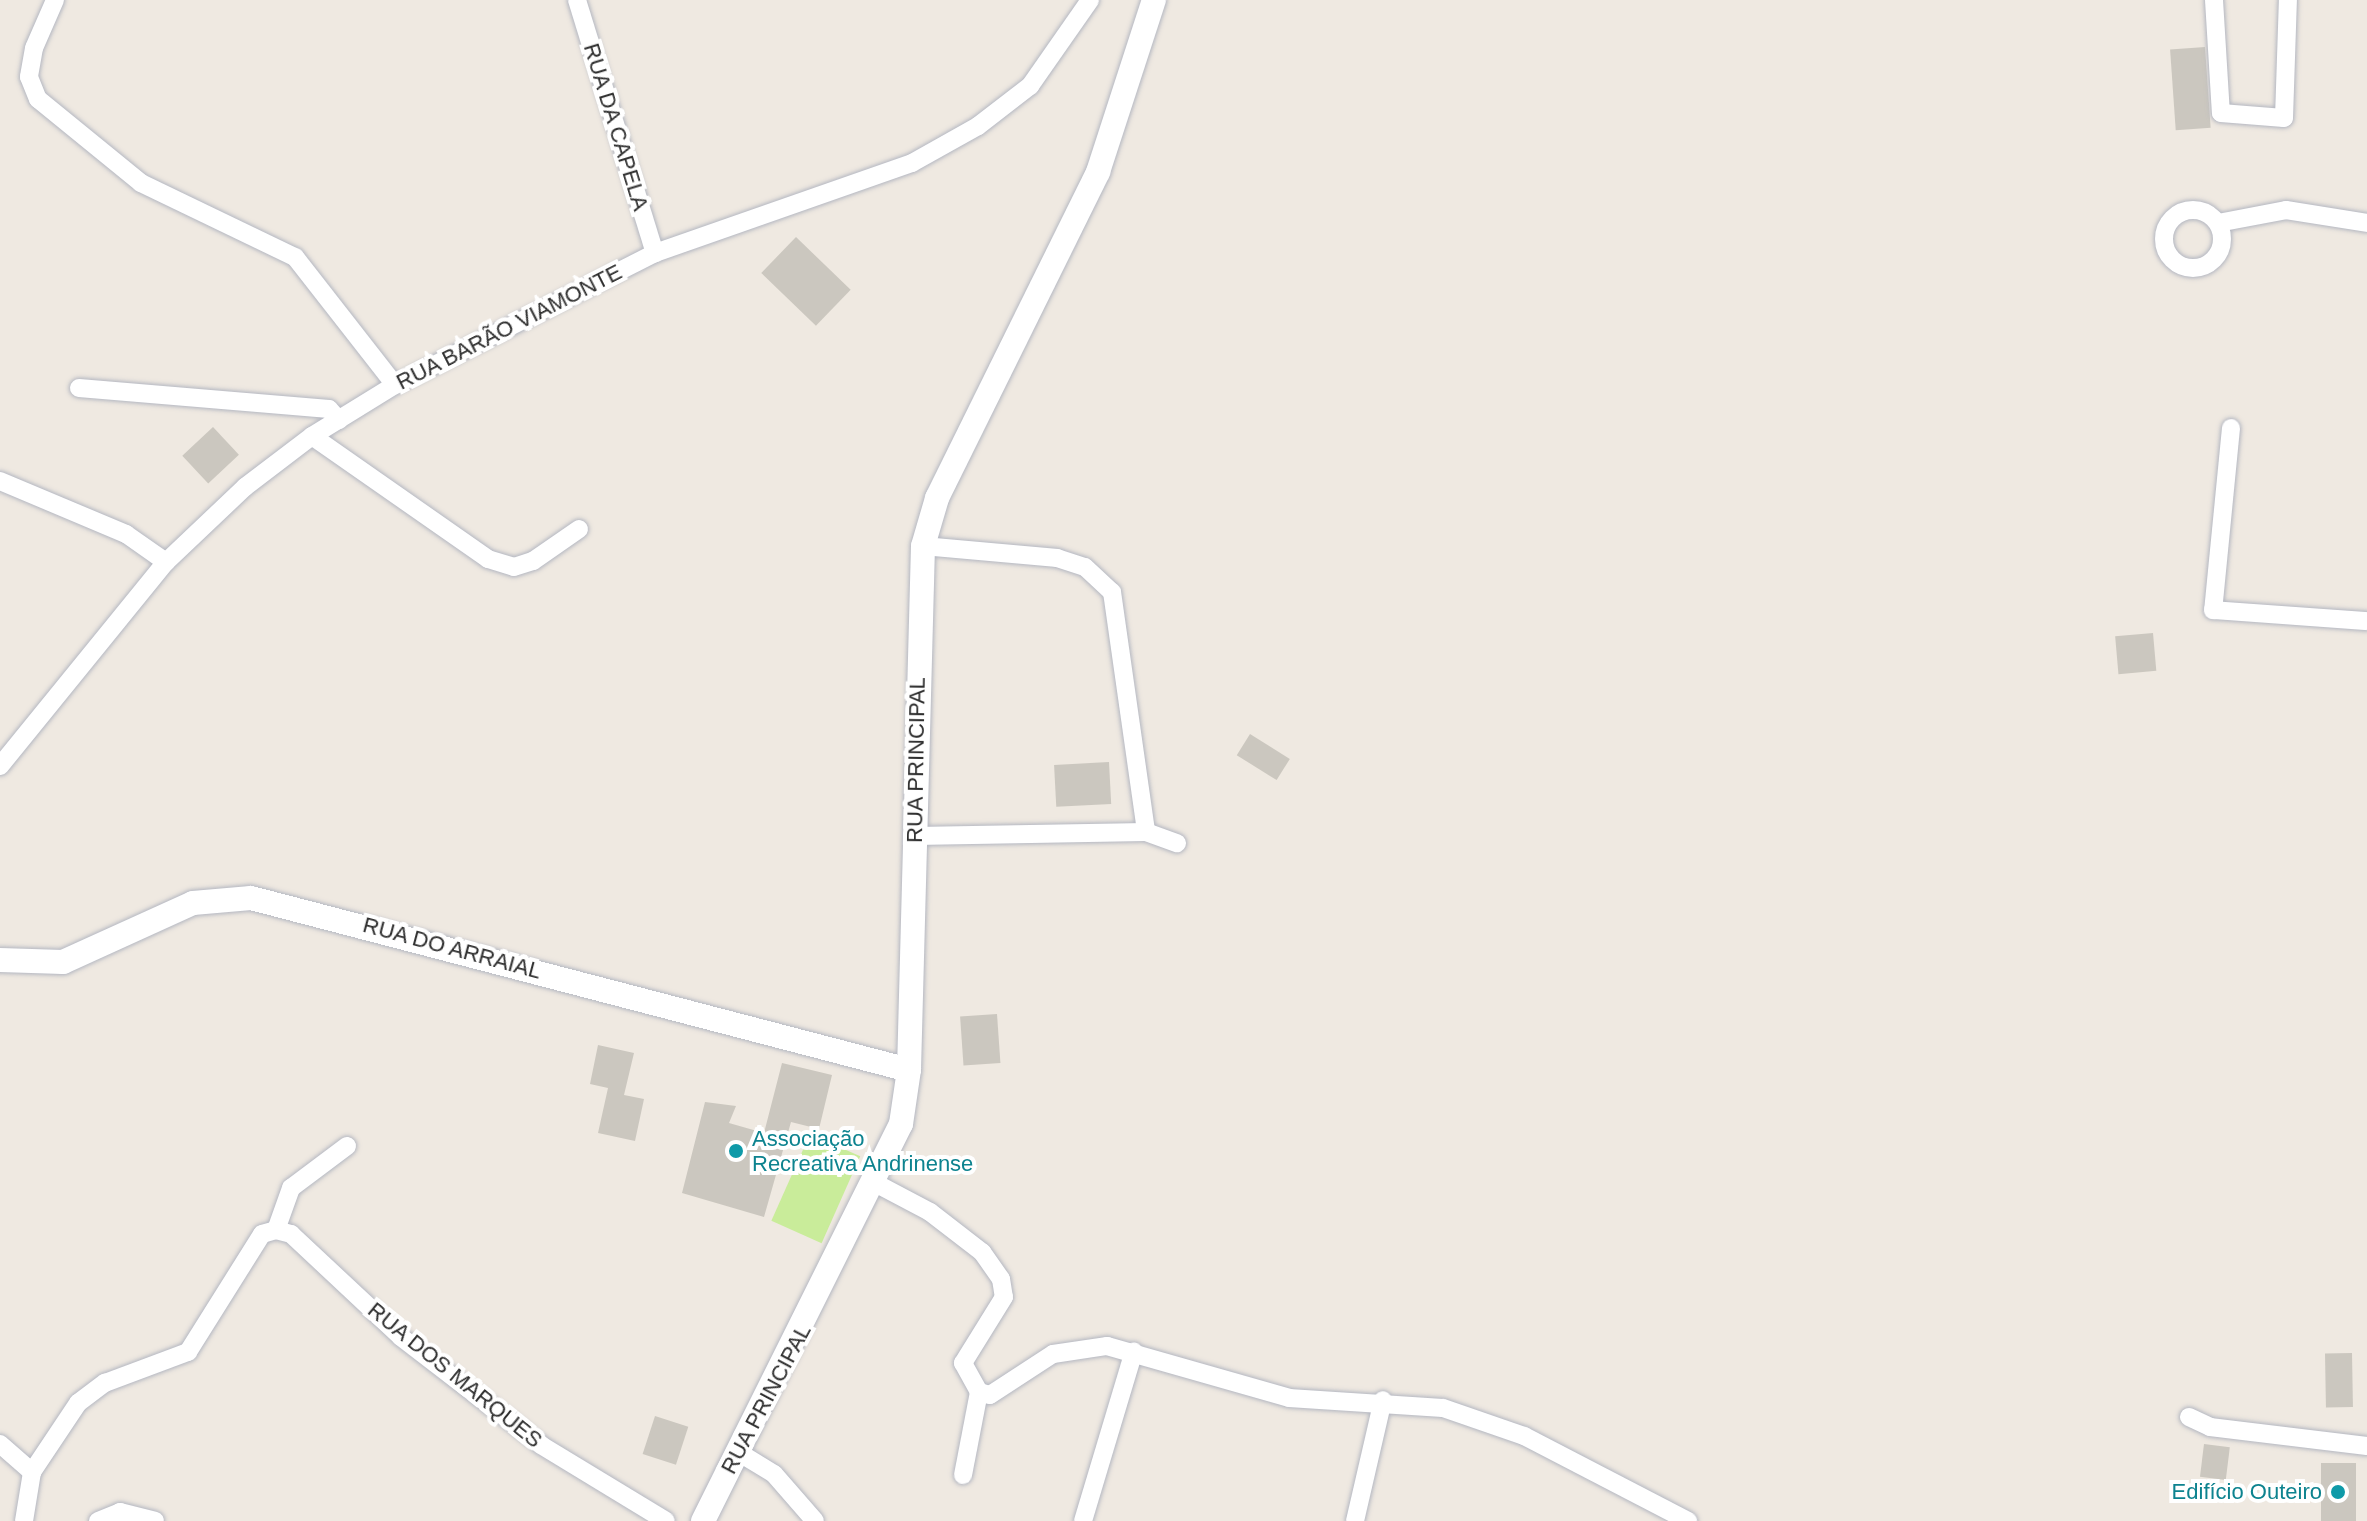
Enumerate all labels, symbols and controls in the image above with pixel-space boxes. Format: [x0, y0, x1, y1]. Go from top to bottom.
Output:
street label: RUA DA CAPELA [578, 39, 654, 215]
street label: RUA BARÃO VIAMONTE [391, 258, 627, 396]
street label: RUA PRINCIPAL [901, 676, 931, 844]
street label: RUA DO ARRAIAL [359, 911, 545, 985]
place label: Associação Recreativa Andrinense [752, 1125, 975, 1176]
marker: Associação Recreativa Andrinense [727, 1142, 745, 1160]
street label: RUA DOS MARQUES [362, 1296, 548, 1454]
street label: RUA PRINCIPAL [715, 1319, 817, 1479]
place label: Edifício Outeiro [2172, 1479, 2322, 1505]
marker: Edifício Outeiro [2329, 1483, 2347, 1501]

